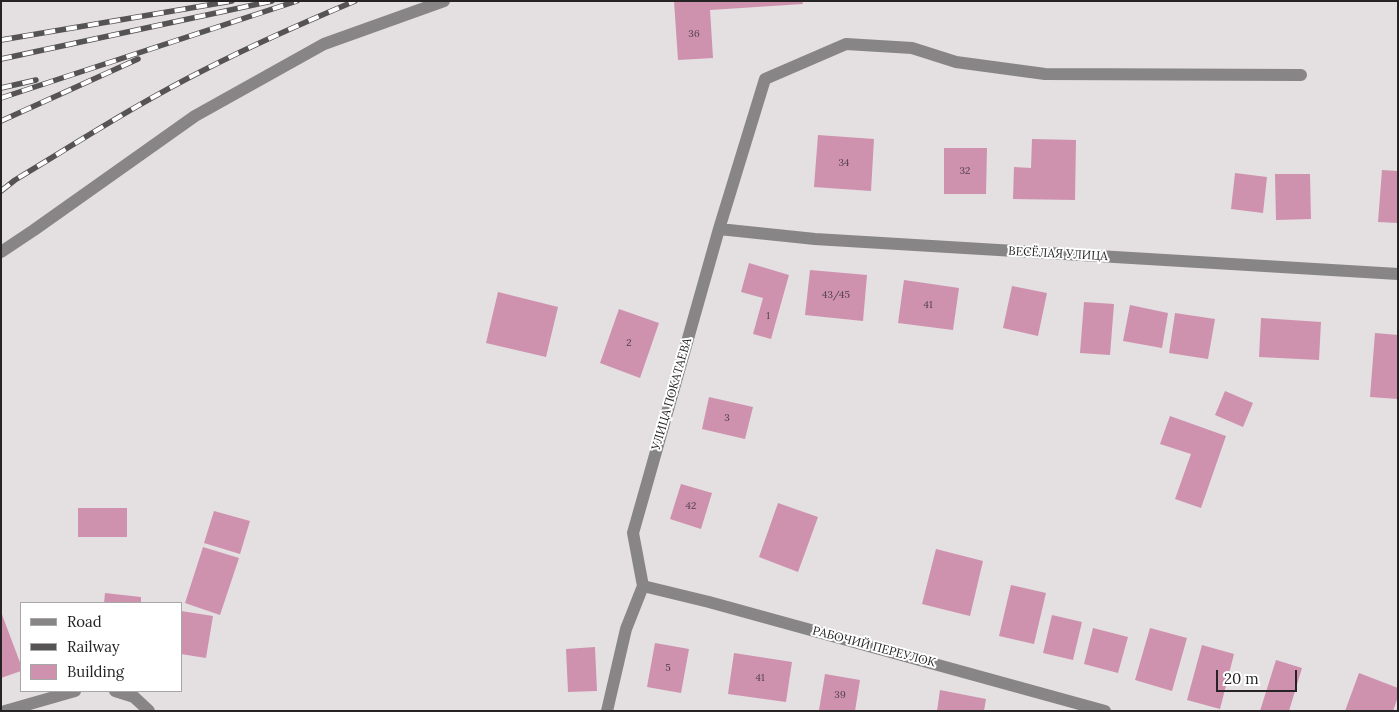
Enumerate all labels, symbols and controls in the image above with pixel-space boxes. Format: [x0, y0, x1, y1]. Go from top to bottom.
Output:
house number: 36 [688, 28, 700, 40]
house number: 34 [839, 157, 849, 169]
house number: 32 [960, 165, 970, 177]
street label: ВЕСЁЛАЯ УЛИЦА [1008, 244, 1108, 264]
house number: 43/45 [822, 289, 850, 301]
house number: 41 [923, 299, 933, 311]
house number: 1 [766, 310, 770, 322]
street label: УЛИЦА ПОКАТАЕВА [649, 336, 695, 452]
house number: 2 [626, 337, 632, 349]
house number: 3 [724, 412, 730, 424]
house number: 42 [686, 500, 696, 512]
legend [20, 602, 182, 692]
text: Road [67, 612, 102, 631]
street label: РАБОЧИЙ ПЕРЕУЛОК [811, 624, 937, 670]
text: Railway [67, 637, 120, 656]
scale bar [1219, 660, 1300, 692]
text: Building [67, 662, 124, 681]
house number: 5 [665, 662, 671, 674]
text: 20 m [1224, 669, 1259, 688]
house number: 41 [755, 672, 765, 684]
house number: 39 [834, 689, 846, 701]

